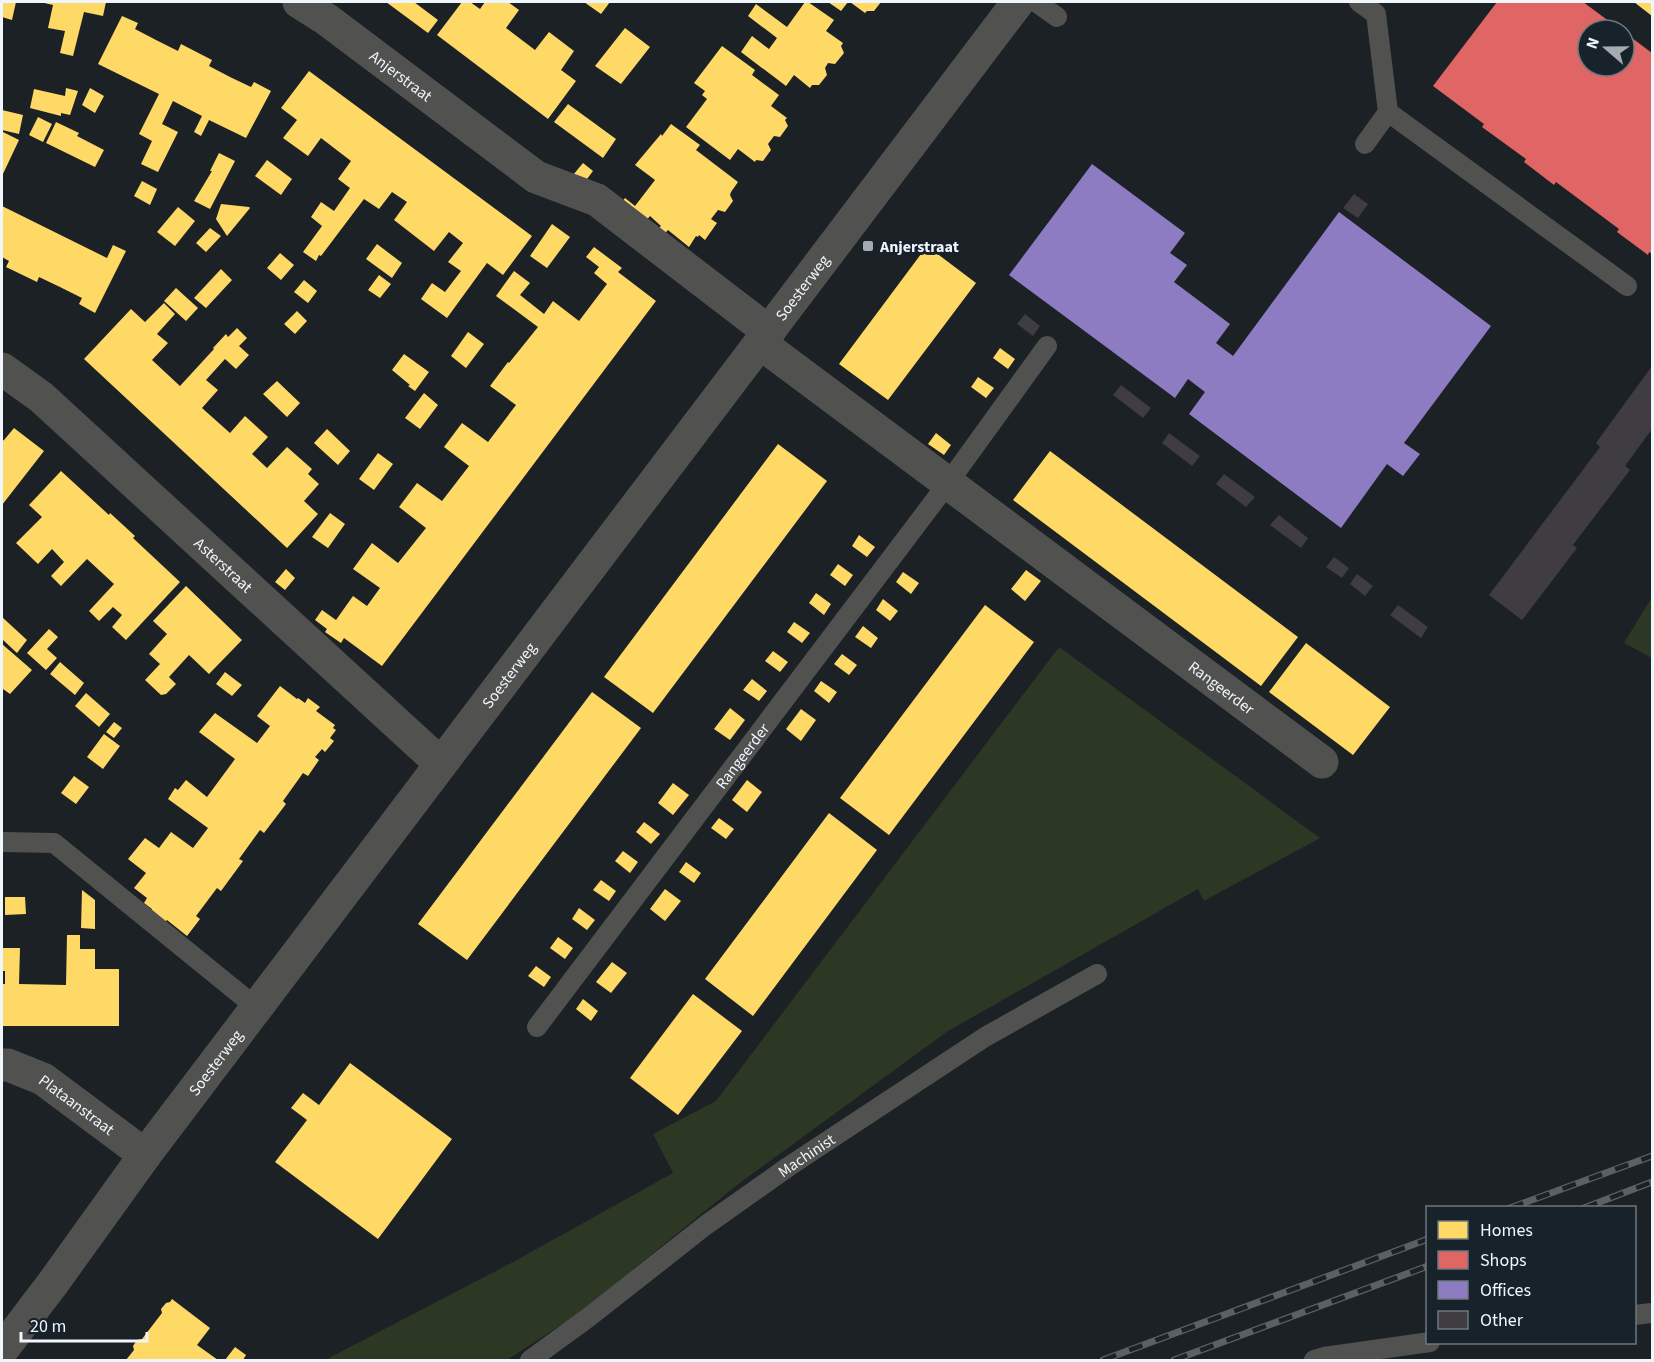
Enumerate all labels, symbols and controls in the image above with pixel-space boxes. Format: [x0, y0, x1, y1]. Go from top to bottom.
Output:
north arrow [1576, 18, 1636, 78]
text: N [1581, 34, 1605, 52]
street label: Anjerstraat [365, 46, 437, 108]
place label: Anjerstraat [879, 236, 959, 258]
marker: Anjerstraat [861, 239, 875, 253]
street label: Soesterweg [770, 250, 835, 326]
street label: Asterstraat [189, 533, 258, 598]
street label: Soesterweg [477, 638, 542, 713]
street label: Rangeerder [1184, 656, 1259, 720]
street label: Rangeerder [711, 718, 775, 794]
street label: Soesterweg [184, 1025, 248, 1101]
street label: Plataanstraat [34, 1070, 119, 1141]
street label: Machinist [774, 1129, 840, 1183]
legend [1426, 1206, 1636, 1344]
text: Homes [1480, 1218, 1533, 1243]
text: Shops [1480, 1248, 1527, 1273]
text: Offices [1480, 1278, 1531, 1303]
scale bar [21, 1305, 147, 1343]
text: Other [1480, 1308, 1524, 1333]
text: 20 m [30, 1314, 66, 1339]

